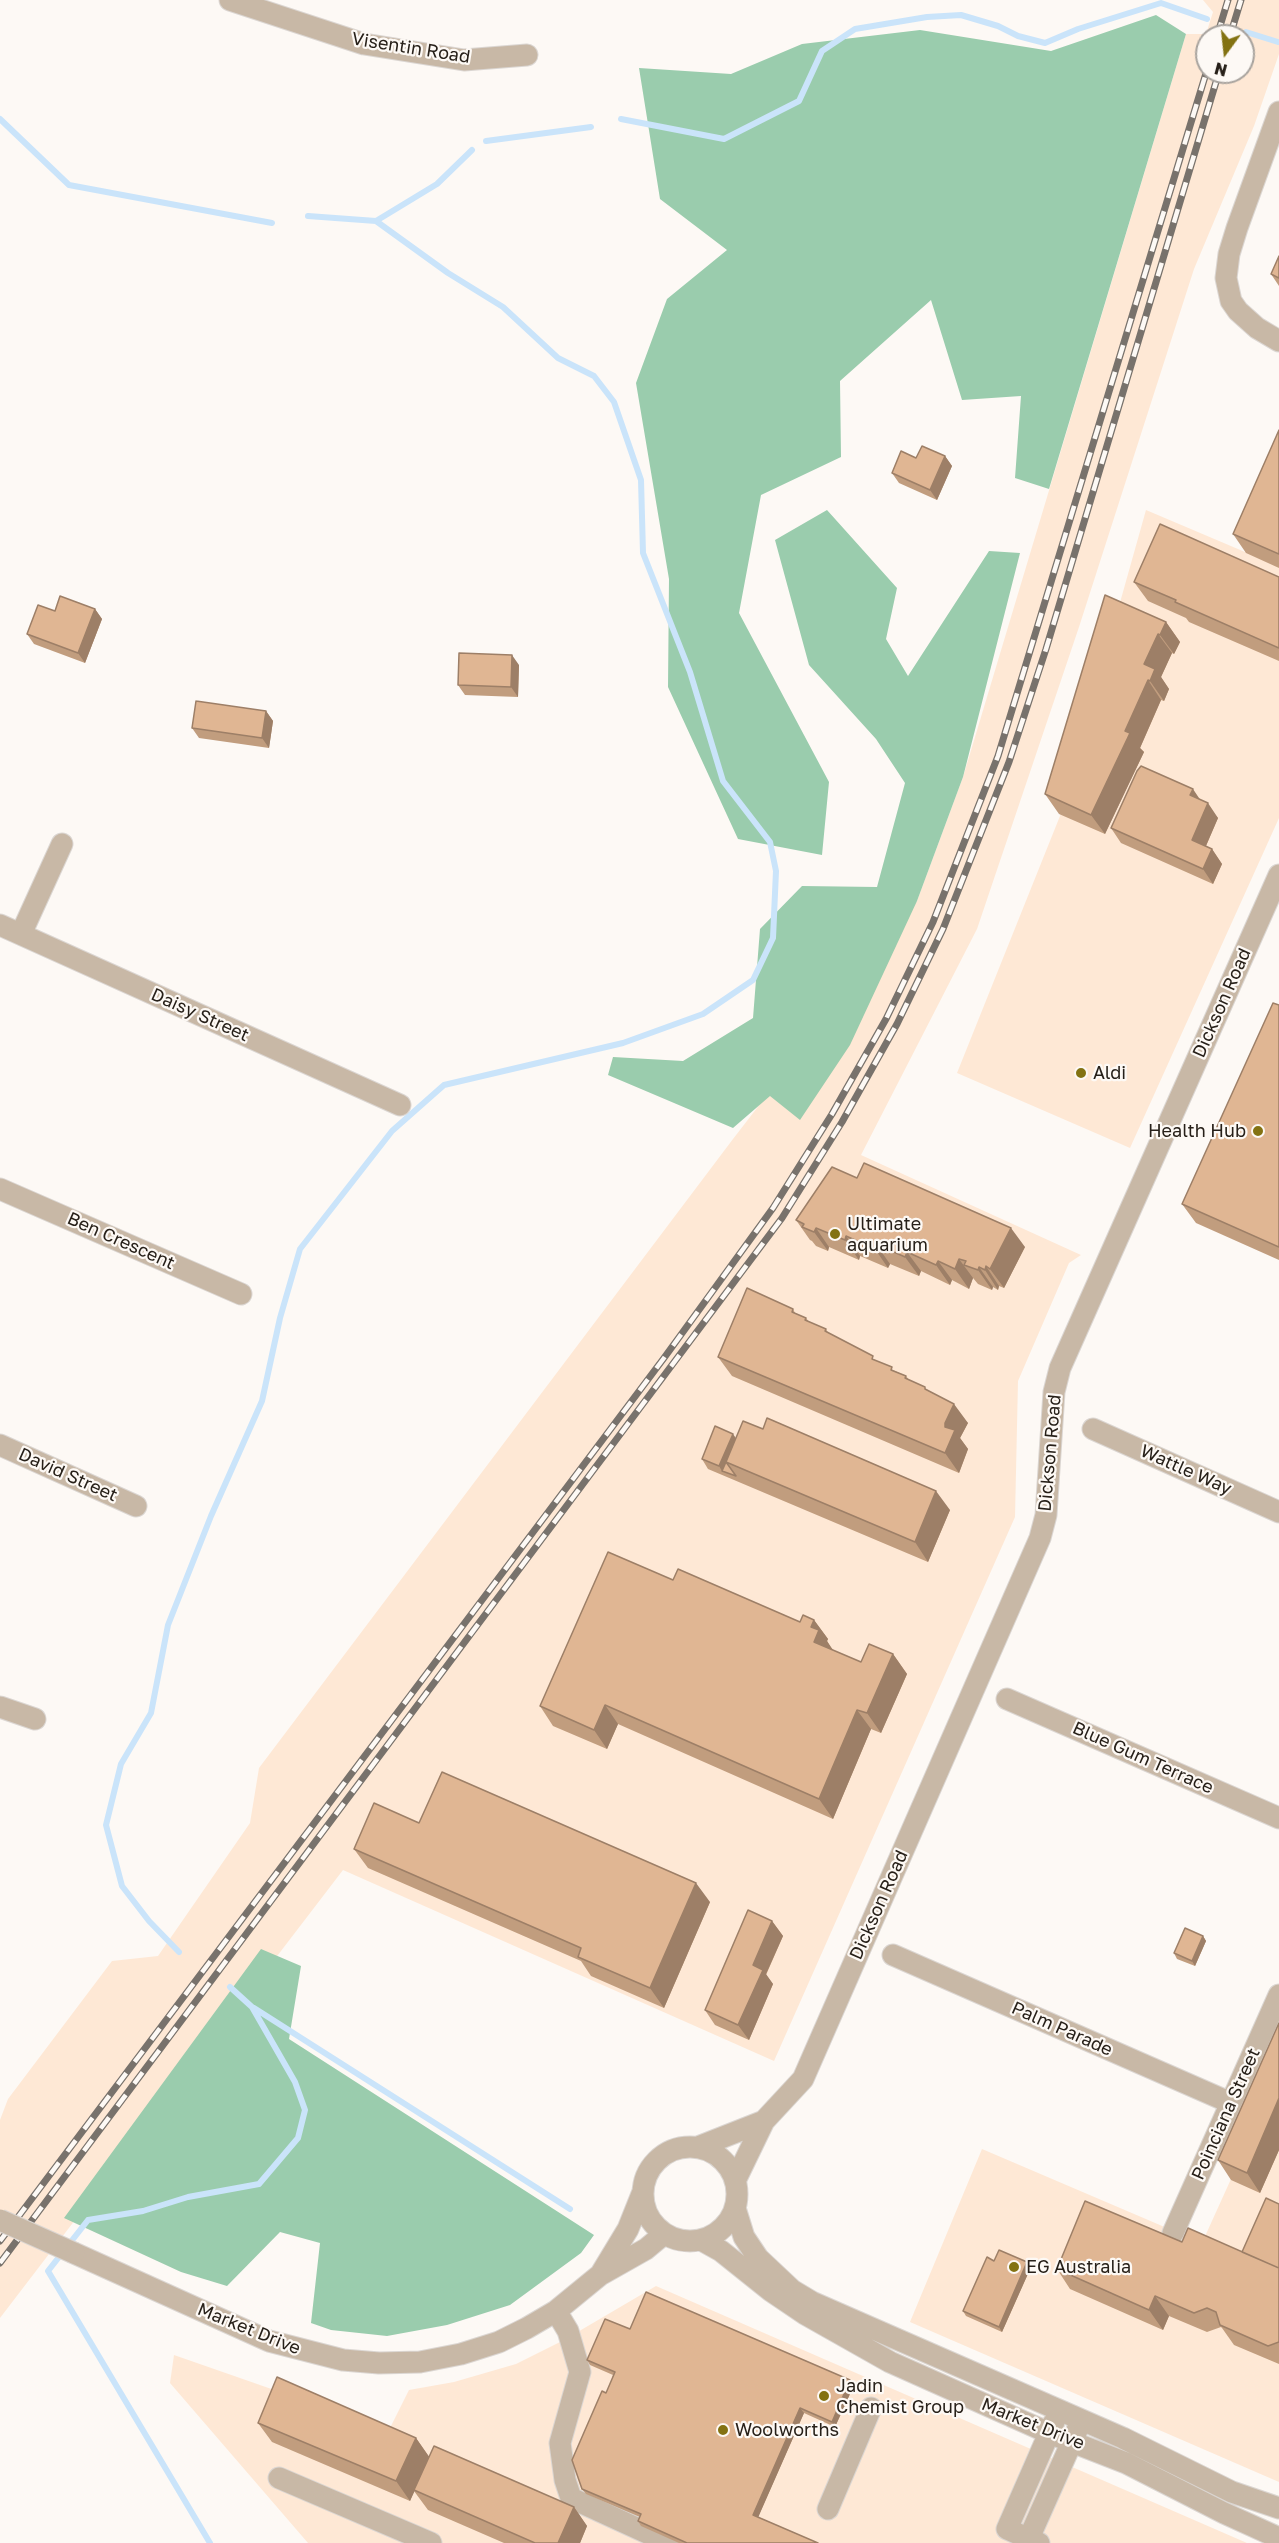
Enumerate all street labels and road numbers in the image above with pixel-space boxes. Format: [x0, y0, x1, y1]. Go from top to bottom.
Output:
street label: Visentin Road [350, 28, 472, 68]
street label: Dickson Road [1188, 945, 1256, 1061]
street label: Daisy Street [148, 984, 252, 1046]
street label: Ben Crescent [64, 1208, 178, 1274]
street label: Dickson Road [1034, 1394, 1066, 1512]
street label: Wattle Way [1137, 1440, 1235, 1500]
street label: David Street [15, 1444, 121, 1506]
street label: Blue Gum Terrace [1069, 1717, 1217, 1799]
street label: Dickson Road [845, 1847, 913, 1963]
street label: Palm Parade [1008, 1997, 1116, 2061]
street label: Poinciana Street [1187, 2045, 1265, 2183]
street label: Market Drive [194, 2299, 304, 2359]
street label: Market Drive [978, 2394, 1088, 2454]

